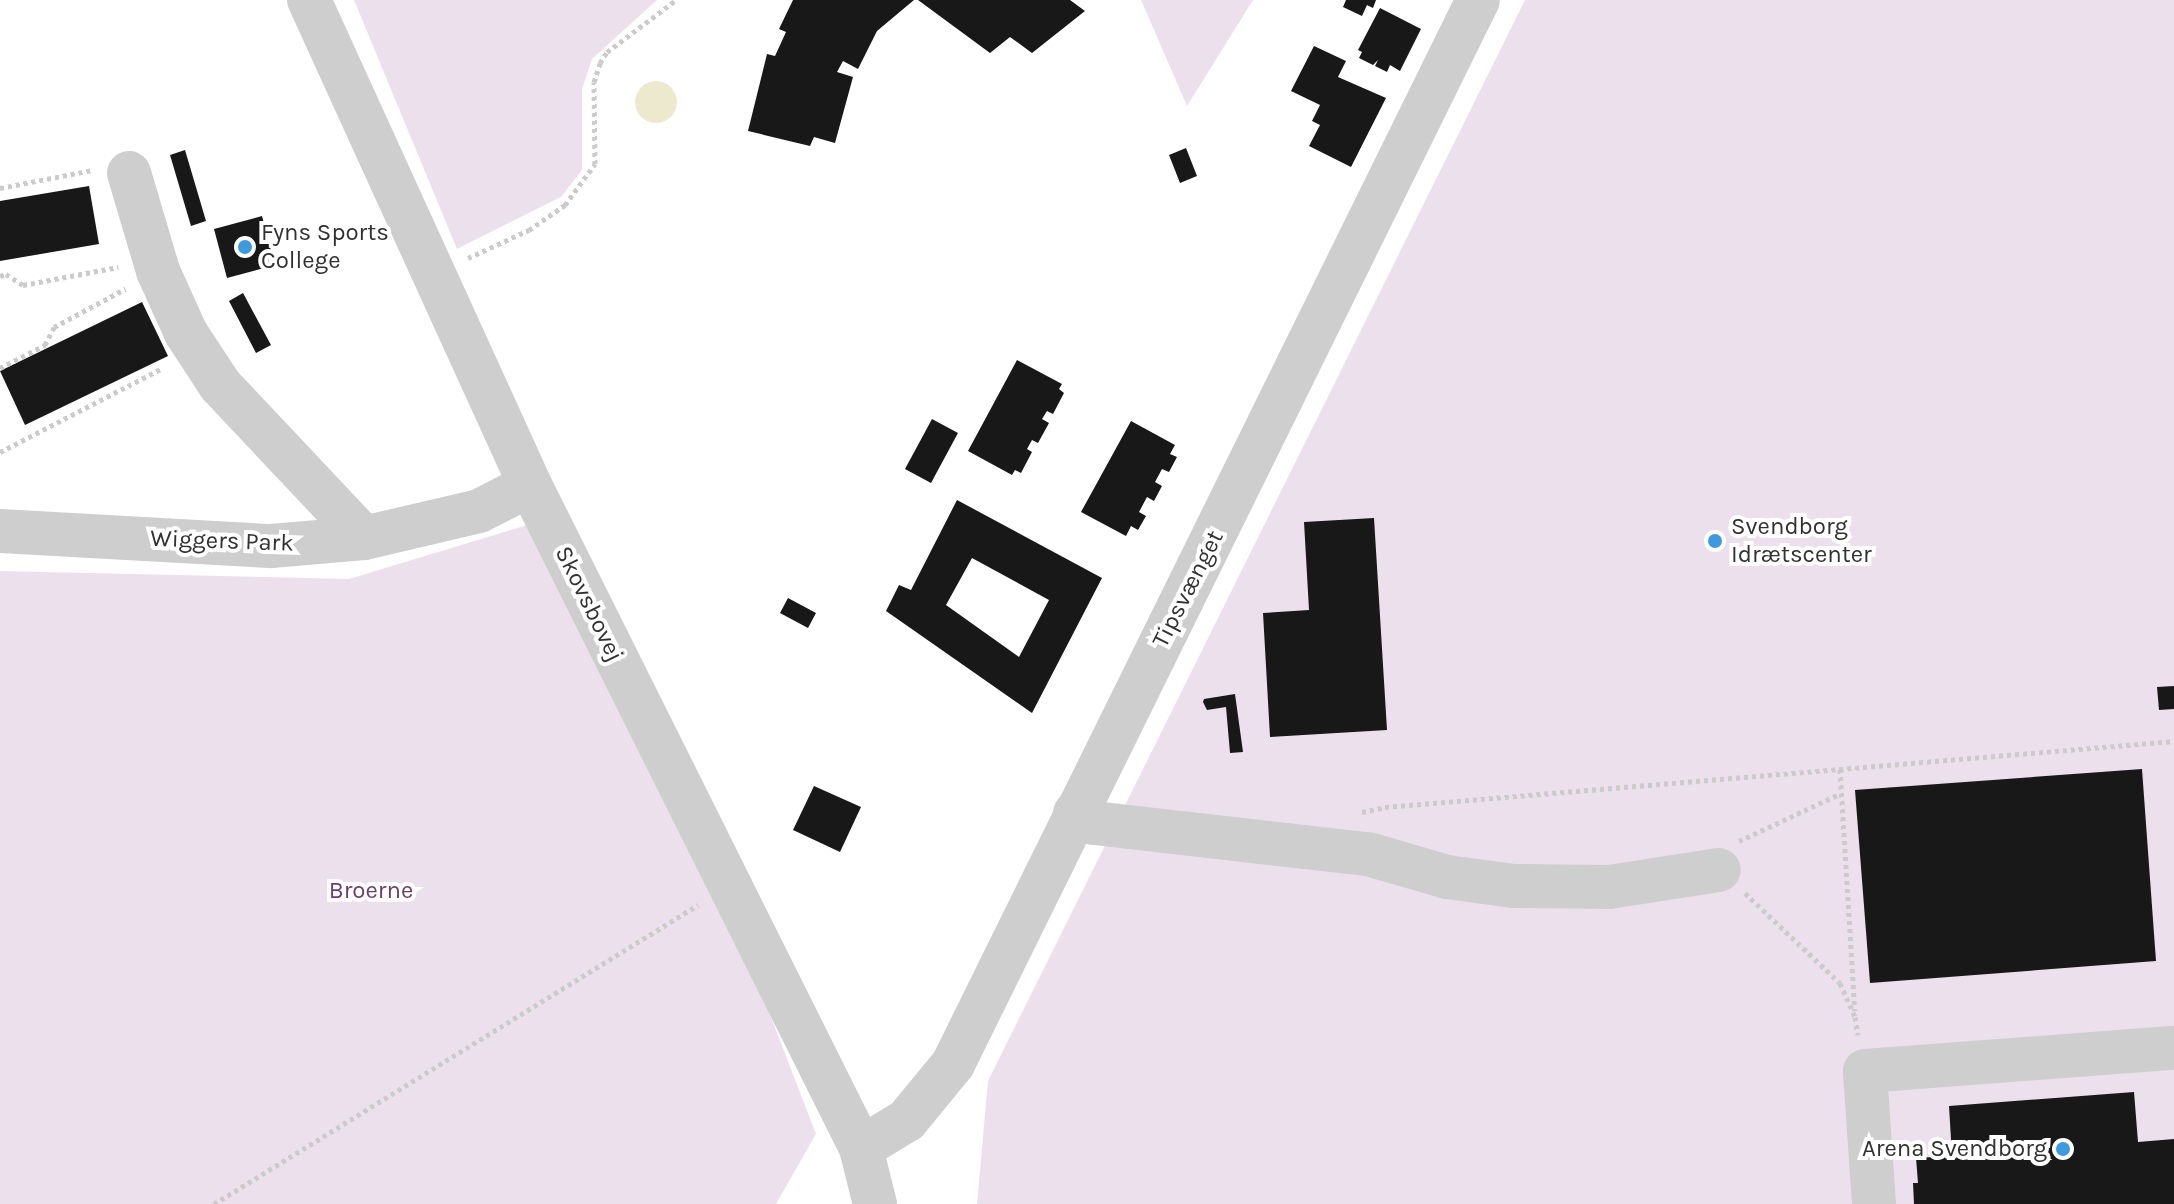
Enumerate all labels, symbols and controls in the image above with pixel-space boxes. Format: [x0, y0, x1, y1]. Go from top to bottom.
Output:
place label: Fyns Sports College [261, 219, 389, 275]
marker: Fyns Sports College [236, 238, 254, 256]
place label: Svendborg Idrætscenter [1731, 513, 1872, 569]
street label: Wiggers Park [150, 524, 294, 558]
street label: Tipsvænget [1146, 526, 1230, 652]
marker: Svendborg Idrætscenter [1706, 532, 1724, 550]
street label: Skovsbovej [549, 541, 629, 667]
park label: Broerne [329, 877, 413, 905]
place label: Arena Svendborg [1862, 1135, 2047, 1163]
marker: Arena Svendborg [2054, 1140, 2072, 1158]

